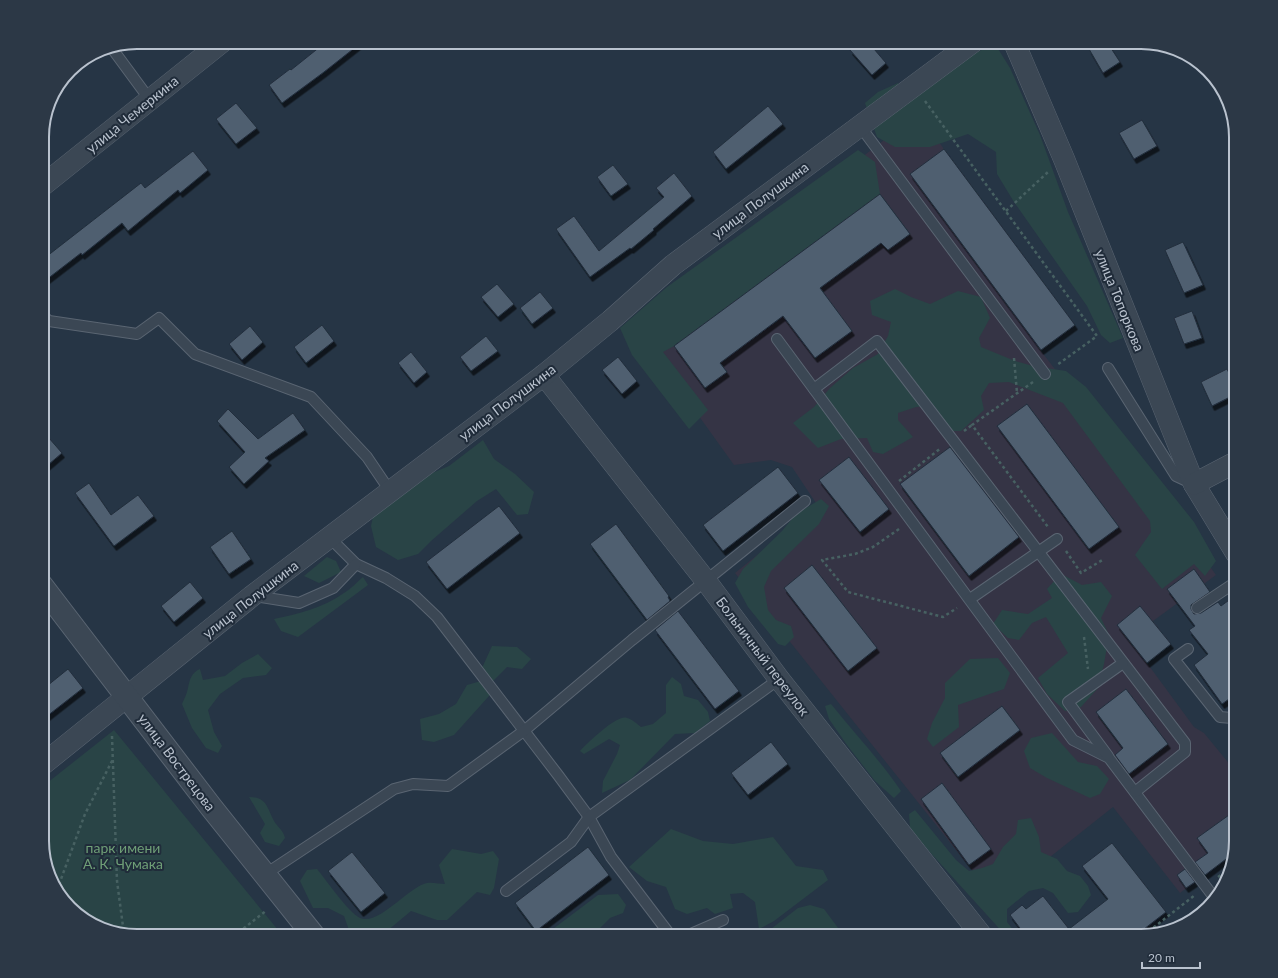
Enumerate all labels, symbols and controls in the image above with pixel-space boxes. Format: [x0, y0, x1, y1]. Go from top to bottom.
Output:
street label: улица Чемеркина [83, 72, 181, 156]
street label: улица Полушкина [708, 158, 812, 242]
street label: улица Топоркова [1092, 246, 1148, 354]
street label: улица Полушкина [455, 360, 559, 444]
street label: улица Полушкина [199, 556, 301, 642]
street label: Больничный переулок [713, 593, 814, 719]
street label: улица Вострецова [135, 710, 219, 814]
park label: парк имени А. К. Чумака [83, 839, 163, 872]
scale bar [1142, 944, 1200, 970]
text: 20 m [1148, 950, 1175, 965]

